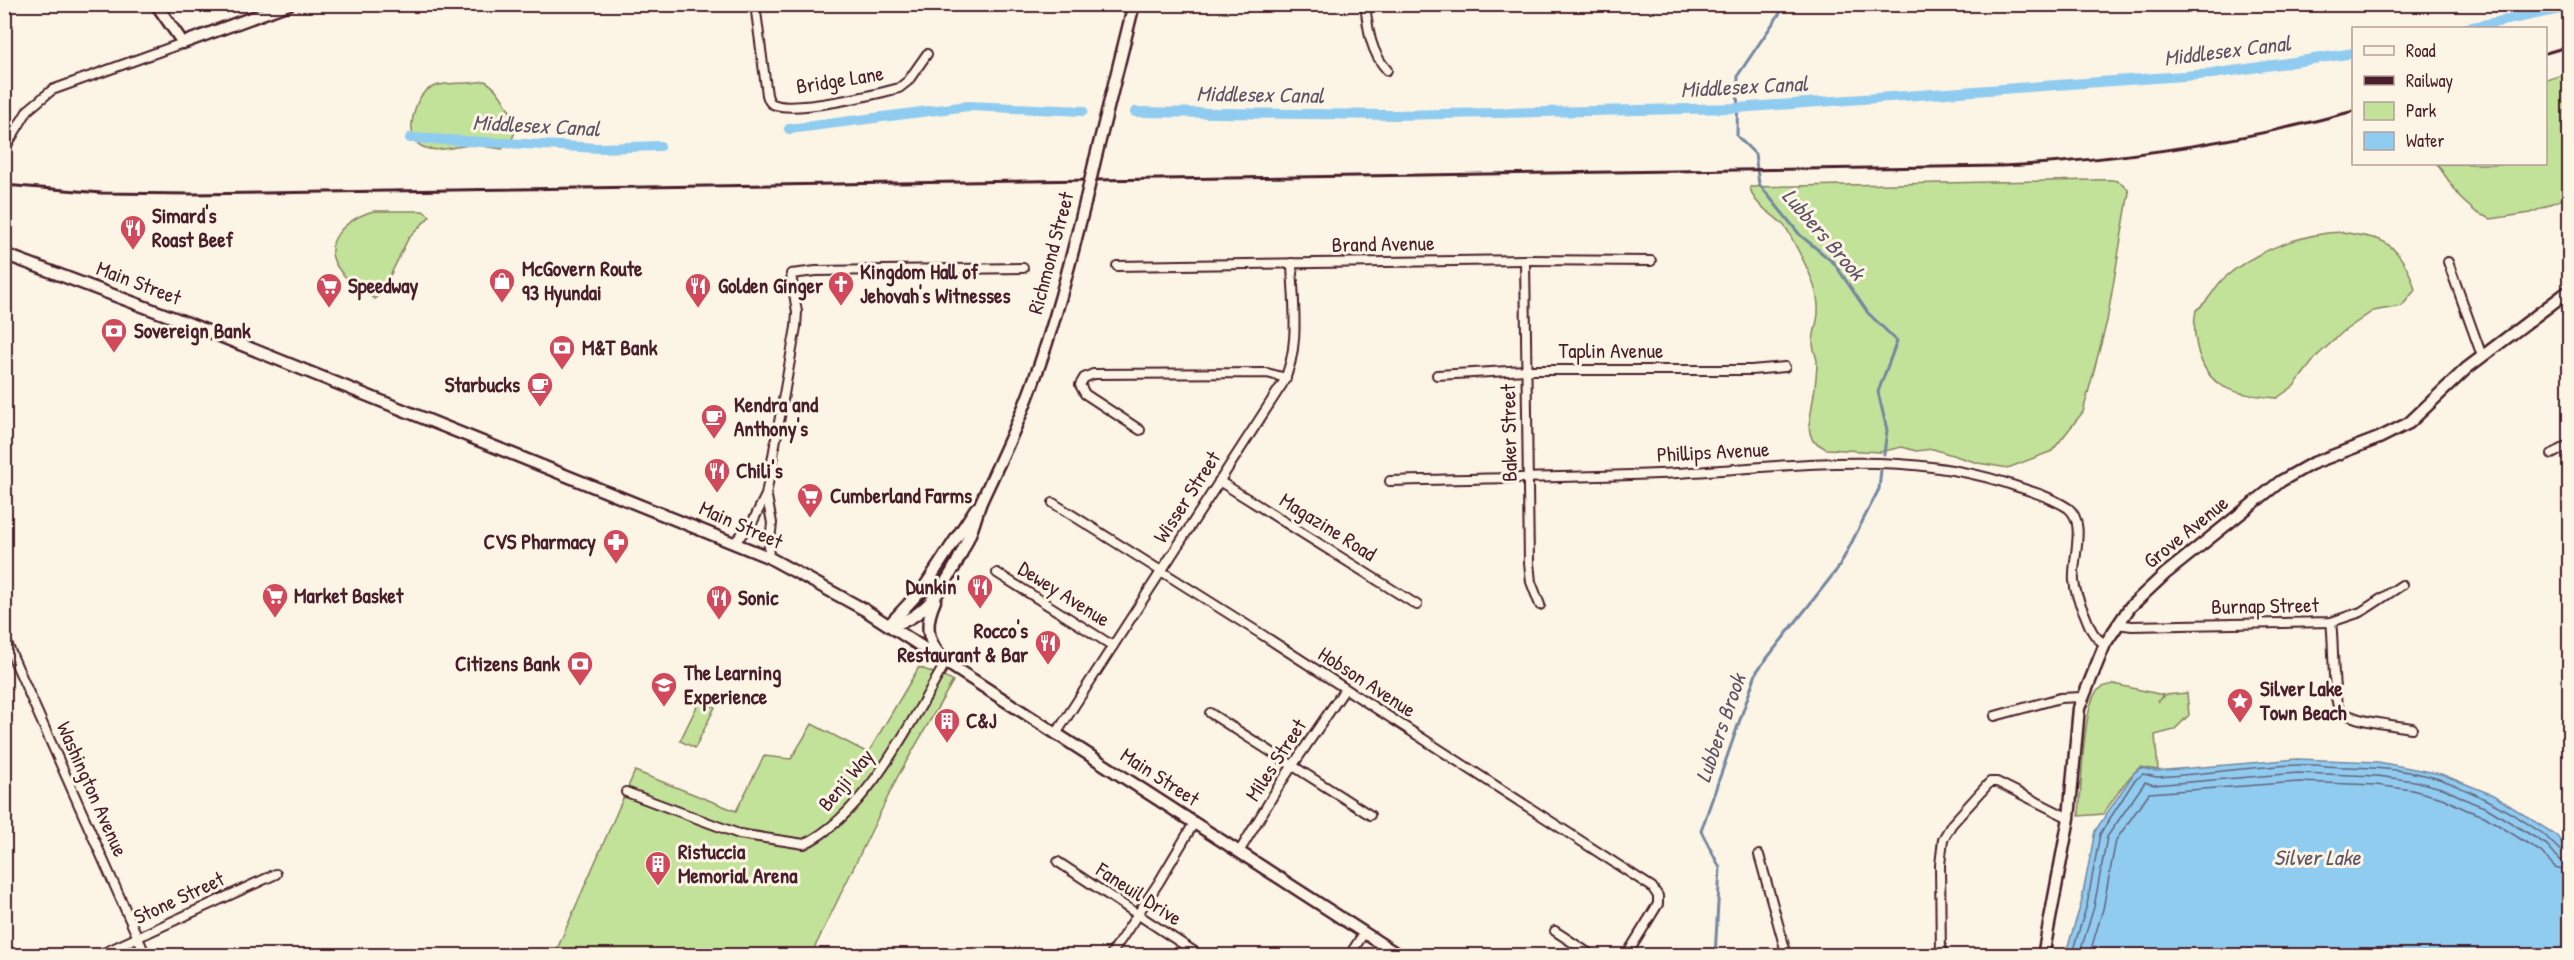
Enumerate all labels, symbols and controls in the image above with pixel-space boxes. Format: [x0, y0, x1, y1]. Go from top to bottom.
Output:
water label: Middlesex Canal [2162, 27, 2293, 73]
legend [2352, 27, 2547, 165]
text: Road [2406, 38, 2436, 63]
street label: Bridge Lane [794, 58, 886, 101]
water label: Middlesex Canal [1680, 68, 1809, 104]
text: Railway [2406, 68, 2453, 93]
water label: Middlesex Canal [1196, 78, 1325, 110]
text: Park [2406, 98, 2437, 123]
water label: Middlesex Canal [472, 107, 601, 143]
text: Water [2406, 128, 2444, 153]
water label: Lubbers Brook [1776, 182, 1873, 288]
street label: Richmond Street [1020, 188, 1081, 317]
place label: Simard's Roast Beef [152, 201, 234, 254]
restaurant icon: Simard's Roast Beef [118, 213, 148, 251]
street label: Brand Avenue [1331, 228, 1435, 259]
street label: Main Street [93, 253, 186, 312]
place label: McGovern Route 93 Hyundai [522, 254, 643, 308]
place label: Kingdom Hall of Jehovah's Witnesses [860, 257, 1011, 310]
shop icon: McGovern Route 93 Hyundai [487, 266, 517, 304]
church icon: Kingdom Hall of Jehovah's Witnesses [826, 269, 856, 307]
supermarket icon: Speedway [314, 271, 344, 309]
place label: Speedway [348, 271, 418, 301]
restaurant icon: Golden Ginger [683, 271, 713, 309]
place label: Golden Ginger [718, 271, 824, 301]
bank icon: Sovereign Bank [99, 316, 129, 354]
place label: Sovereign Bank [134, 316, 251, 346]
bank icon: M&T Bank [547, 333, 577, 371]
place label: M&T Bank [582, 333, 658, 362]
street label: Taplin Avenue [1559, 336, 1663, 365]
place label: Starbucks [445, 370, 520, 399]
cafe icon: Starbucks [525, 370, 555, 408]
street label: Baker Street [1493, 383, 1524, 482]
place label: Kendra and Anthony's [734, 390, 819, 444]
cafe icon: Kendra and Anthony's [699, 402, 729, 440]
street label: Phillips Avenue [1656, 434, 1770, 469]
street label: Wisser Street [1146, 445, 1227, 548]
restaurant icon: Chili's [702, 456, 732, 494]
place label: Chili's [736, 456, 783, 485]
supermarket icon: Cumberland Farms [795, 481, 825, 519]
place label: Cumberland Farms [830, 481, 972, 510]
street label: Magazine Road [1274, 485, 1382, 568]
street label: Grove Avenue [2137, 488, 2234, 575]
street label: Main Street [695, 493, 788, 556]
place label: CVS Pharmacy [483, 527, 596, 557]
pharmacy icon: CVS Pharmacy [601, 527, 631, 565]
street label: Dewey Avenue [1013, 554, 1116, 633]
place label: Dunkin' [906, 572, 960, 601]
restaurant icon: Dunkin' [965, 572, 995, 610]
supermarket icon: Market Basket [260, 581, 290, 619]
place label: Market Basket [294, 581, 404, 610]
restaurant icon: Sonic [704, 583, 734, 621]
place label: Sonic [738, 583, 779, 612]
street label: Burnap Street [2211, 590, 2320, 621]
place label: Rocco's Restaurant & Bar [897, 616, 1029, 669]
restaurant icon: Rocco's Restaurant & Bar [1033, 628, 1063, 666]
street label: Hobson Avenue [1313, 639, 1422, 724]
place label: Citizens Bank [455, 649, 560, 678]
bank icon: Citizens Bank [565, 649, 595, 687]
place label: The Learning Experience [683, 658, 781, 712]
water label: Lubbers Brook [1688, 668, 1753, 786]
school or university icon: The Learning Experience [649, 670, 679, 708]
place label: Silver Lake Town Beach [2259, 674, 2347, 727]
place icon: Silver Lake Town Beach [2225, 686, 2255, 724]
building icon: C&J [932, 706, 962, 744]
place label: C&J [966, 706, 997, 735]
street label: Miles Street [1238, 712, 1313, 807]
street label: Washington Avenue [50, 717, 135, 861]
street label: Main Street [1115, 740, 1206, 813]
street label: Benji Way [811, 742, 880, 817]
place label: Ristuccia Memorial Arena [678, 837, 798, 890]
water label: Silver Lake [2274, 842, 2362, 872]
building icon: Ristuccia Memorial Arena [643, 849, 673, 887]
street label: Faneuil Drive [1090, 854, 1188, 932]
street label: Stone Street [129, 864, 230, 931]

